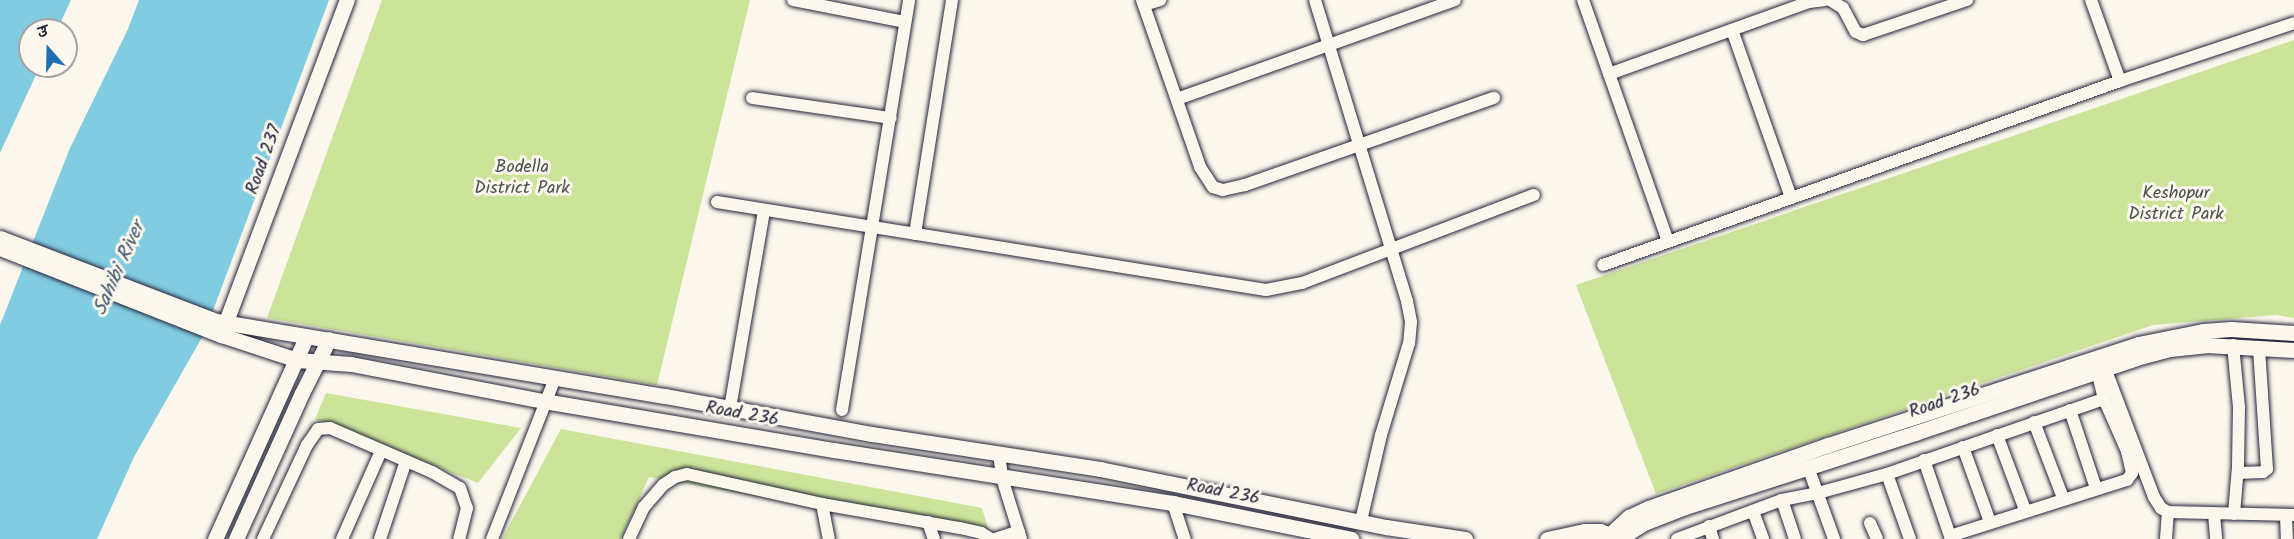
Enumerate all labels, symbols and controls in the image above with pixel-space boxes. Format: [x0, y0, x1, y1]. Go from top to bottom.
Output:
north arrow [18, 18, 78, 78]
text: उ [33, 19, 51, 46]
street label: Road 237 [242, 122, 288, 198]
park label: Bodella District Park [474, 158, 570, 201]
park label: Keshopur District Park [2128, 184, 2224, 226]
water label: Sahibi River [89, 219, 151, 319]
street label: Road 236 [1906, 380, 1984, 424]
street label: Road 236 [704, 398, 780, 432]
street label: Road 236 [1185, 475, 1261, 511]

